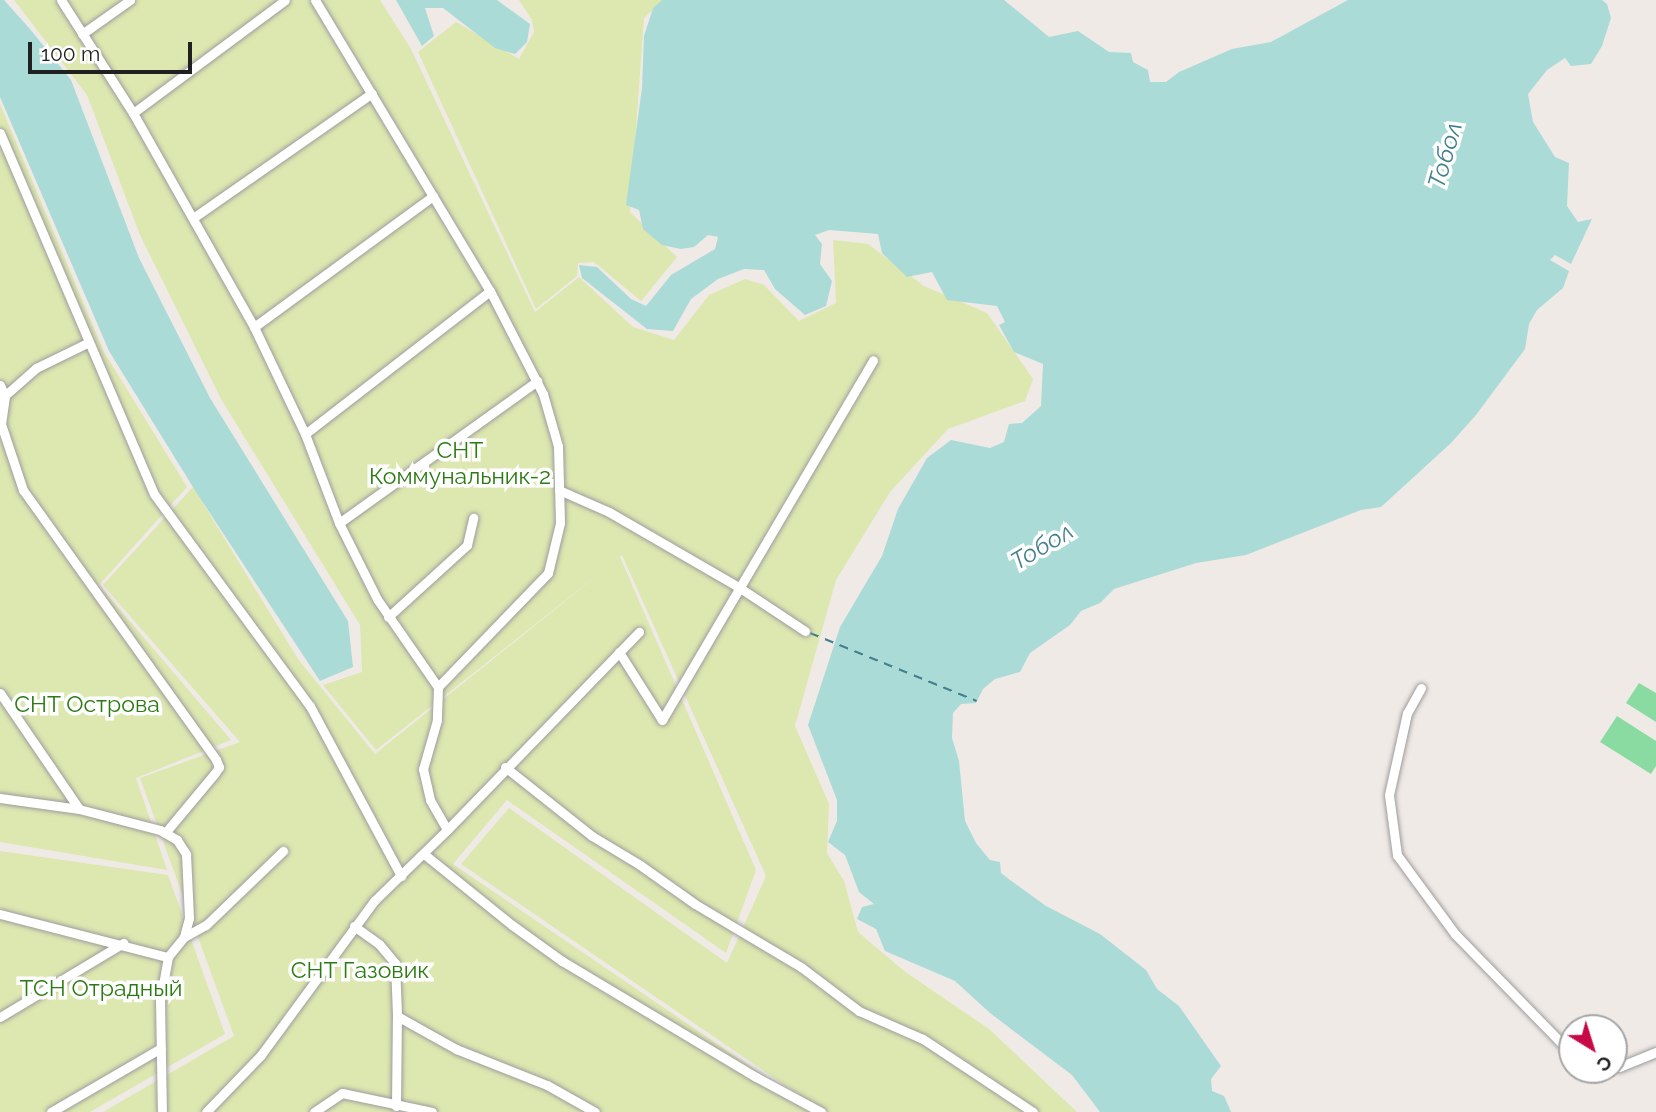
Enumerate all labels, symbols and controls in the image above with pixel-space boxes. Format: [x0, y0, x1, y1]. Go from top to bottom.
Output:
scale bar [32, 28, 196, 72]
text: 100 m [41, 41, 100, 66]
water label: Тобол [1422, 118, 1468, 192]
park label: СНТ Коммунальник-2 [369, 436, 551, 490]
water label: Тобол [1006, 516, 1078, 576]
park label: СНТ Острова [14, 690, 160, 718]
park label: СНТ Газовик [290, 956, 430, 984]
park label: ТСН Отрадный [19, 974, 183, 1002]
north arrow [1558, 1014, 1628, 1084]
text: С [1593, 1051, 1617, 1077]

